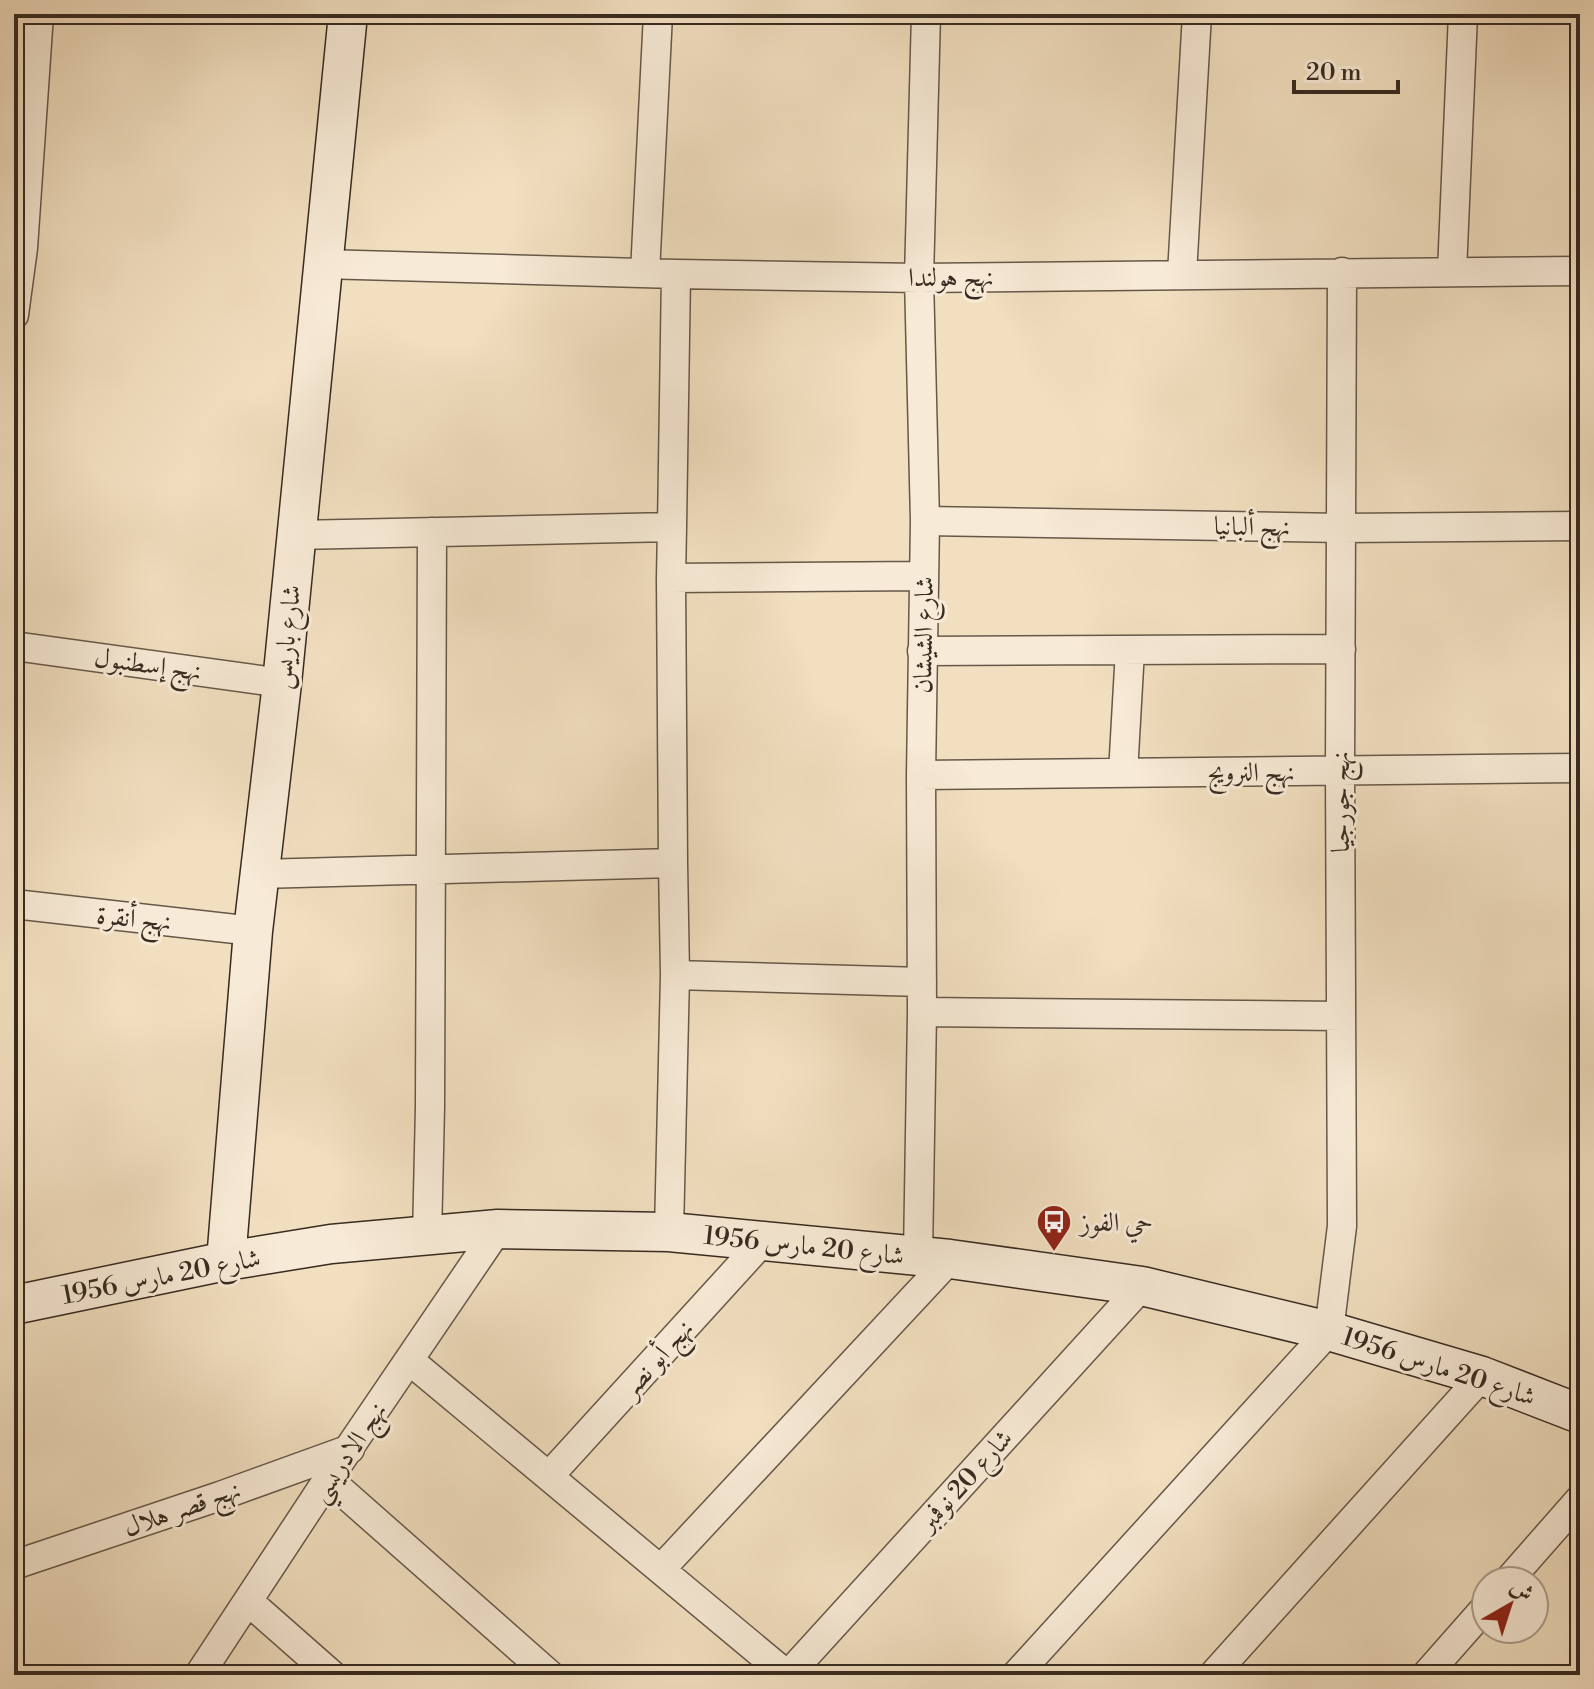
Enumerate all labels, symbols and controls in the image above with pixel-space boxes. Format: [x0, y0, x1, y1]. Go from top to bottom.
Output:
scale bar [1294, 44, 1398, 94]
text: 20 m [1306, 58, 1362, 88]
street label: نهج هولندا [908, 262, 994, 301]
street label: نهج ألبانيا [1214, 508, 1290, 551]
street label: شارع الشيشان [907, 576, 946, 694]
street label: شارع باريس [266, 583, 313, 691]
street label: نهج إسطنبول [91, 642, 203, 695]
street label: نهج جورجيا [1325, 751, 1364, 853]
street label: نهج النرويج [1207, 757, 1295, 796]
street label: نهج أنقرة [94, 897, 173, 946]
bus stop icon: حي الفوز [1035, 1203, 1073, 1253]
place label: حي الفوز [1077, 1207, 1153, 1244]
street label: شارع 20 مارس 1956 [701, 1220, 906, 1277]
street label: شارع 20 مارس 1956 [59, 1242, 264, 1317]
street label: نهج أبو نصر [611, 1312, 706, 1411]
street label: شارع 20 مارس 1956 [1336, 1321, 1540, 1418]
street label: نهج الادريسي [304, 1396, 400, 1513]
street label: شارع 20 نوفمبر [910, 1423, 1024, 1544]
street label: نهج قصر هلال [120, 1474, 247, 1551]
north arrow [1470, 1565, 1550, 1645]
text: ش [1505, 1573, 1539, 1608]

